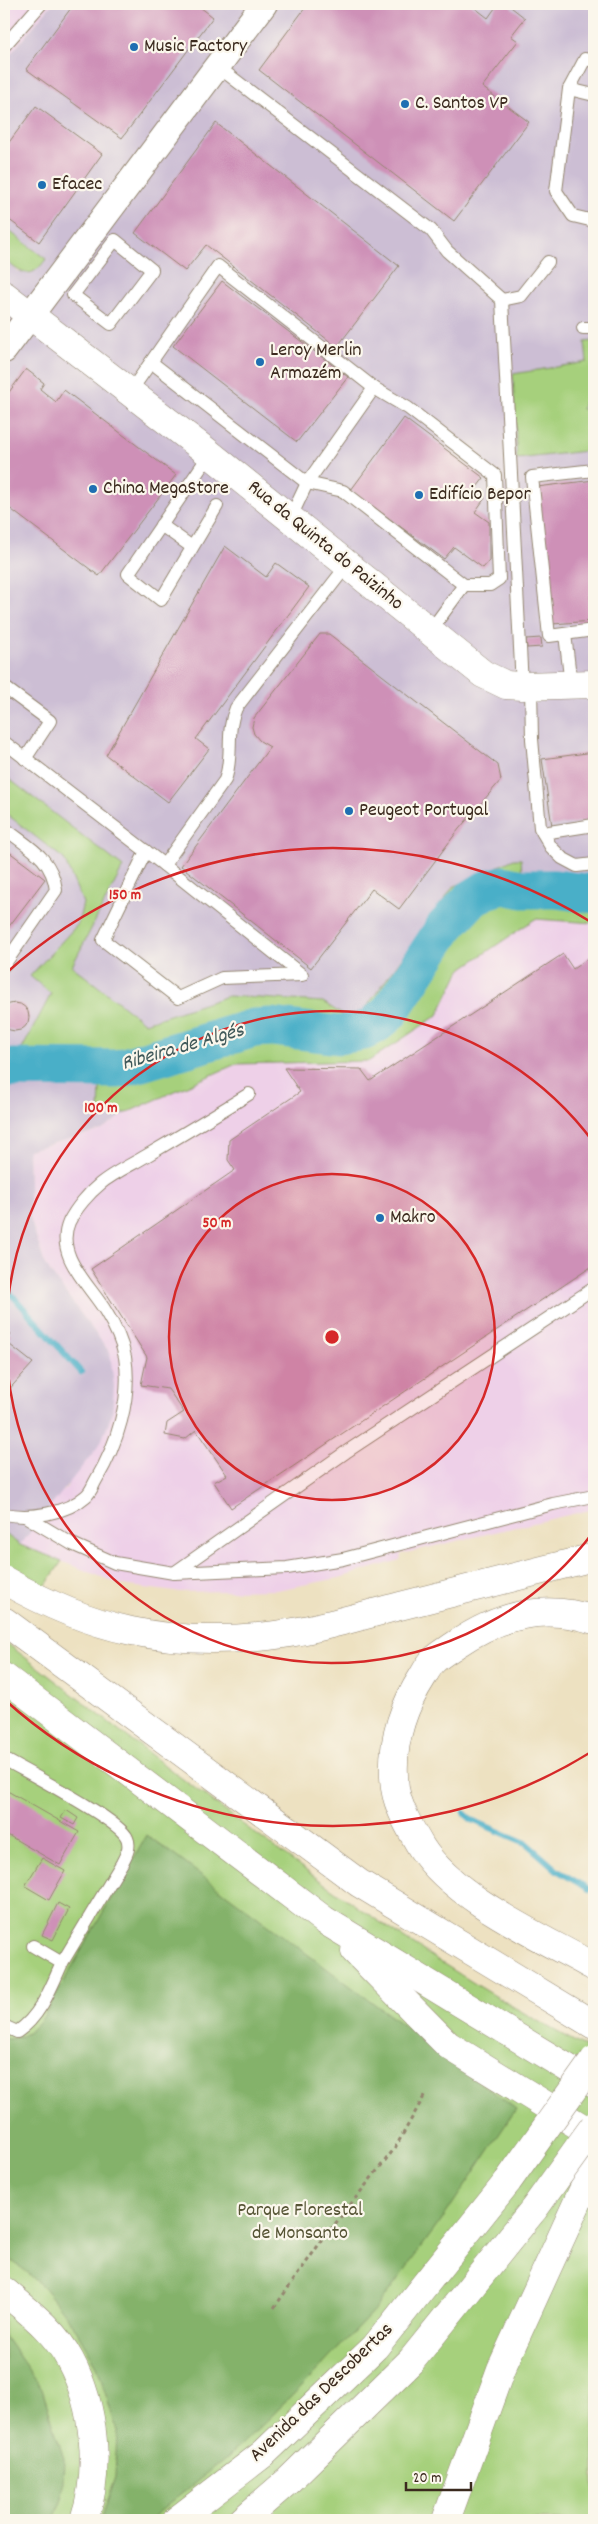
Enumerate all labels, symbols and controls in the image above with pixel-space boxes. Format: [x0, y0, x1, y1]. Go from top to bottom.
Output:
place label: Music Factory [144, 33, 248, 61]
marker: Music Factory [128, 41, 140, 53]
place label: C. Santos VP [415, 90, 508, 118]
marker: C. Santos VP [399, 98, 411, 110]
place label: Efacec [52, 171, 102, 199]
marker: Efacec [36, 179, 48, 191]
place label: Leroy Merlin Armazém [270, 337, 362, 388]
marker: Leroy Merlin Armazém [254, 356, 266, 368]
street label: Rua da Quinta do Paizinho [241, 474, 409, 618]
place label: China MegaStore [103, 475, 229, 503]
place label: Edifício Bepor [429, 481, 531, 509]
marker: China MegaStore [87, 483, 99, 495]
marker: Edifício Bepor [413, 489, 425, 501]
place label: Peugeot Portugal [359, 797, 488, 825]
marker: Peugeot Portugal [343, 805, 355, 817]
text: 150 m [109, 885, 141, 907]
water label: Ribeira de Algés [118, 1016, 249, 1080]
text: 100 m [84, 1098, 118, 1120]
place label: Makro [390, 1204, 436, 1232]
marker: Makro [374, 1212, 386, 1224]
text: 50 m [203, 1213, 231, 1235]
centre of rings [323, 1328, 341, 1346]
park label: Parque Florestal de Monsanto [237, 2197, 363, 2248]
street label: Avenida das Descobertas [244, 2317, 400, 2469]
scale bar [406, 2459, 470, 2491]
text: 20 m [413, 2468, 441, 2490]

